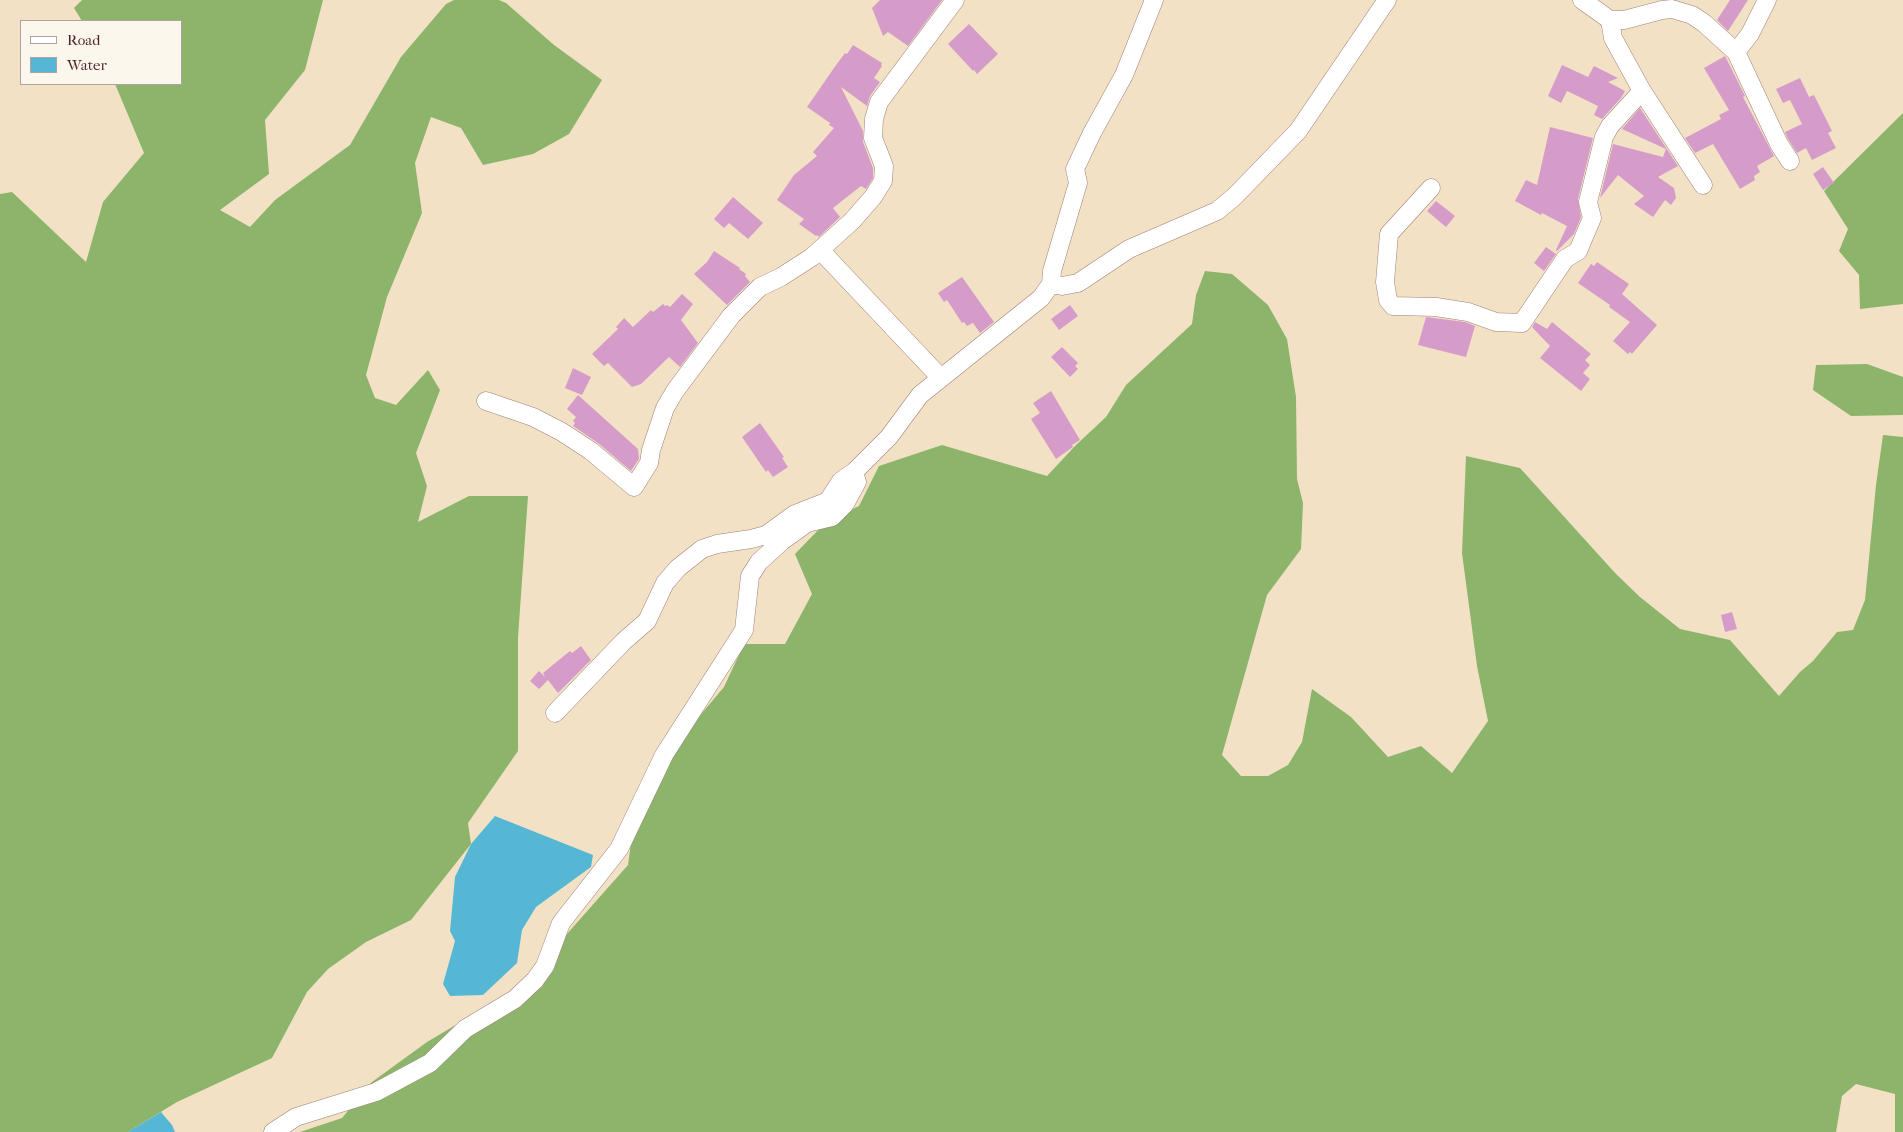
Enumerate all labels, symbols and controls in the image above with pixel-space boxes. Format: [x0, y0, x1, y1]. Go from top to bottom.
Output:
legend [20, 20, 182, 85]
text: Road [67, 31, 100, 49]
text: Water [67, 56, 107, 74]

